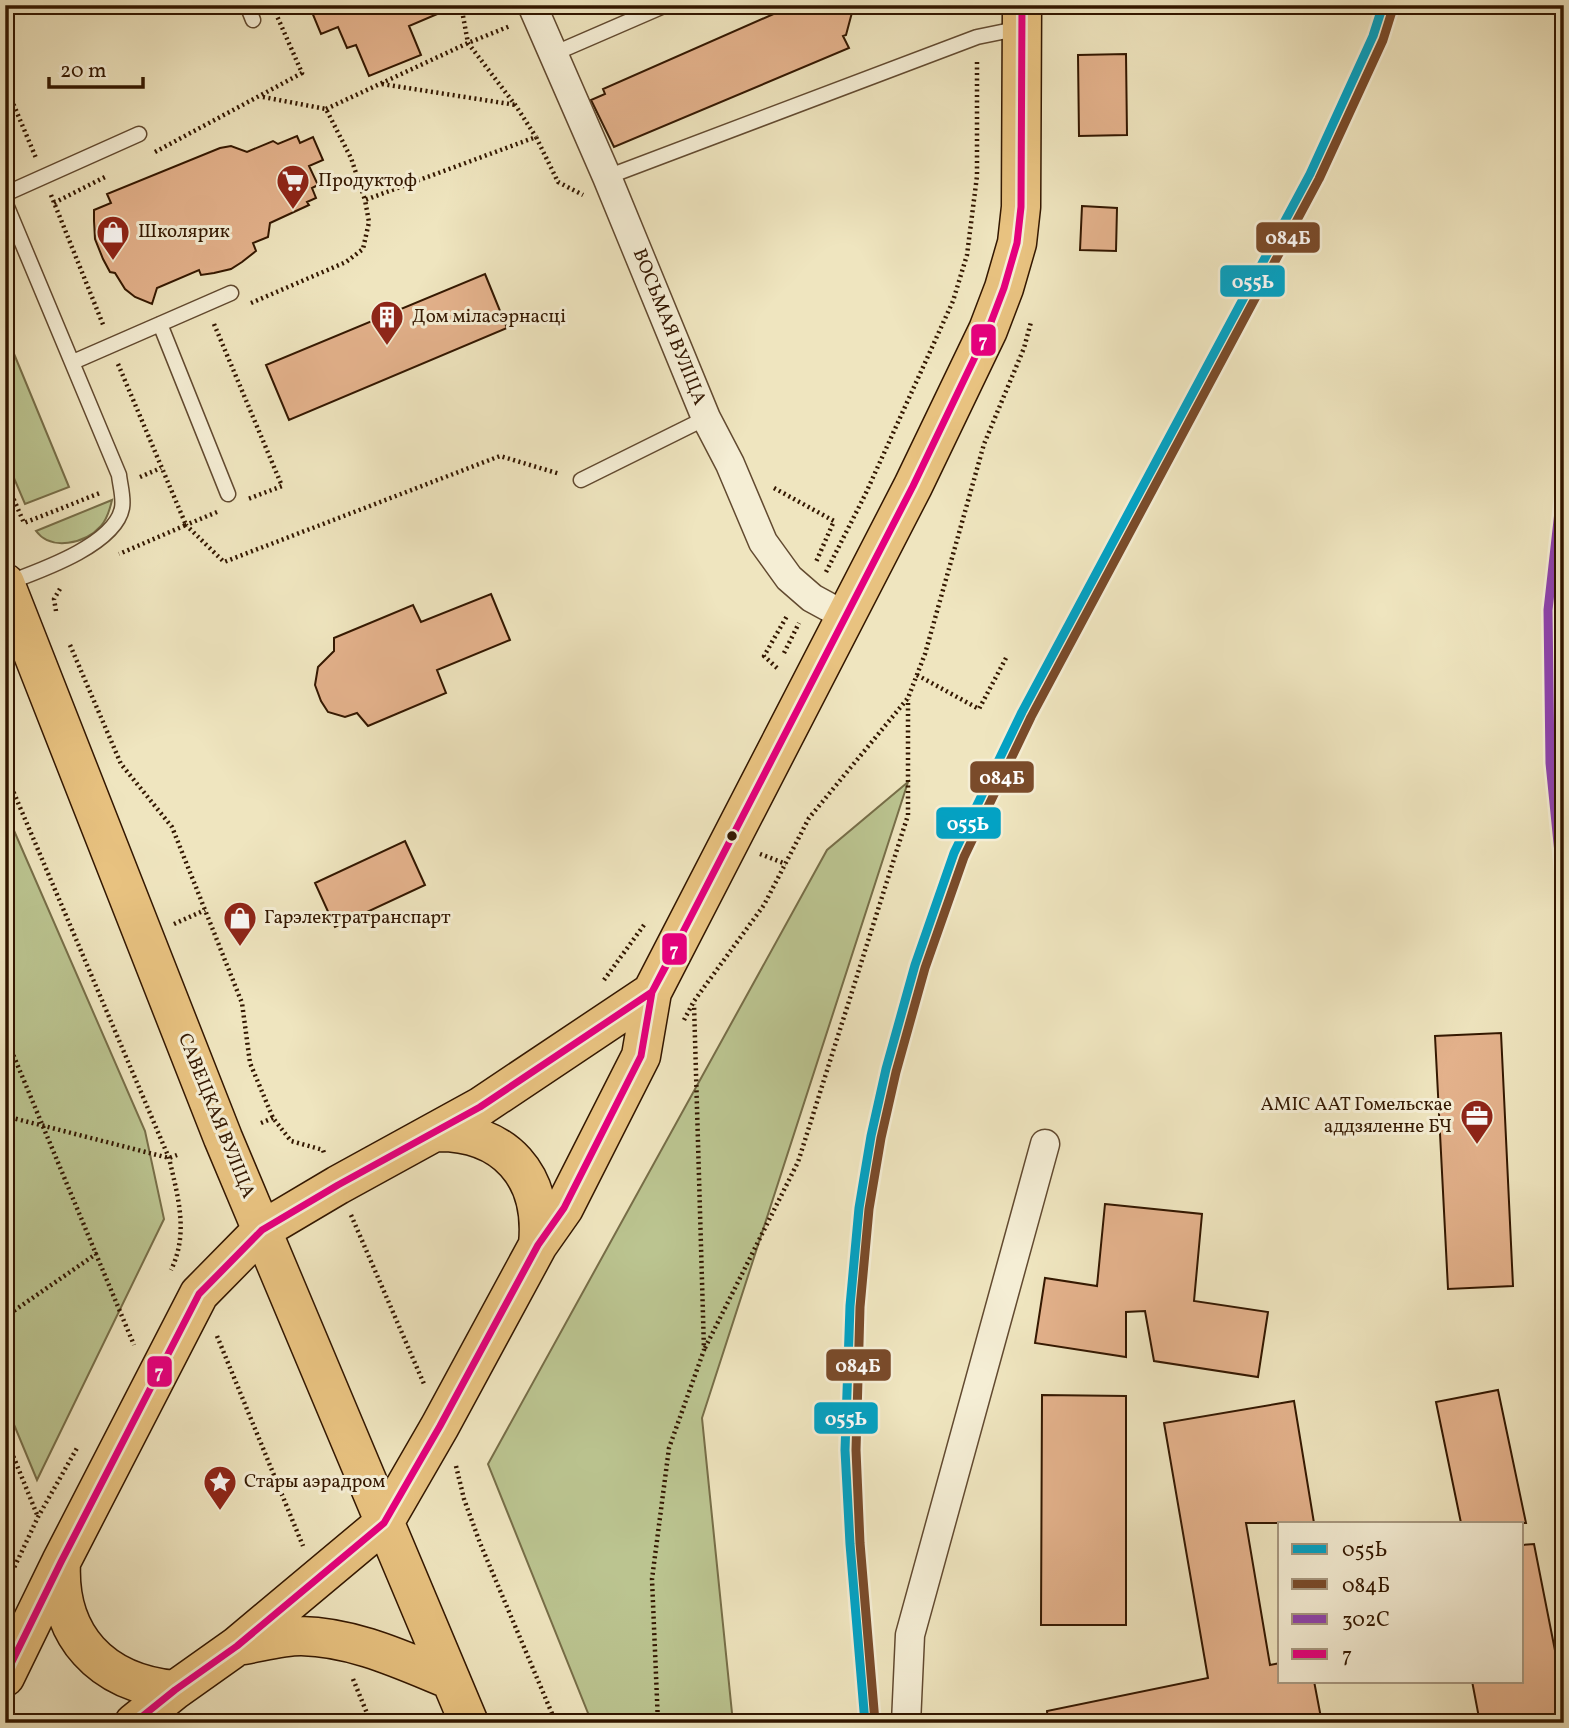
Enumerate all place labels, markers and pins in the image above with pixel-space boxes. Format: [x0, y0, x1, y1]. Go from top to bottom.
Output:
supermarket icon: Продуктоф [274, 162, 312, 211]
place label: Продуктоф [318, 168, 417, 194]
shop icon: Школярик [94, 213, 132, 262]
place label: Школярик [138, 219, 230, 245]
building icon: Дом міласэрнасці [368, 298, 406, 347]
place label: Дом міласэрнасці [412, 304, 566, 330]
unlabelled marker [725, 829, 739, 843]
shop icon: Гарэлектратранспарт [221, 899, 259, 948]
place label: Гарэлектратранспарт [264, 905, 451, 931]
place label: АМІС ААТ Гомельскае аддзяленне БЧ [1260, 1092, 1452, 1140]
office icon: АМІС ААТ Гомельскае аддзяленне БЧ [1458, 1097, 1496, 1146]
place icon: Стары аэрадром [201, 1463, 239, 1512]
place label: Стары аэрадром [244, 1469, 385, 1495]

